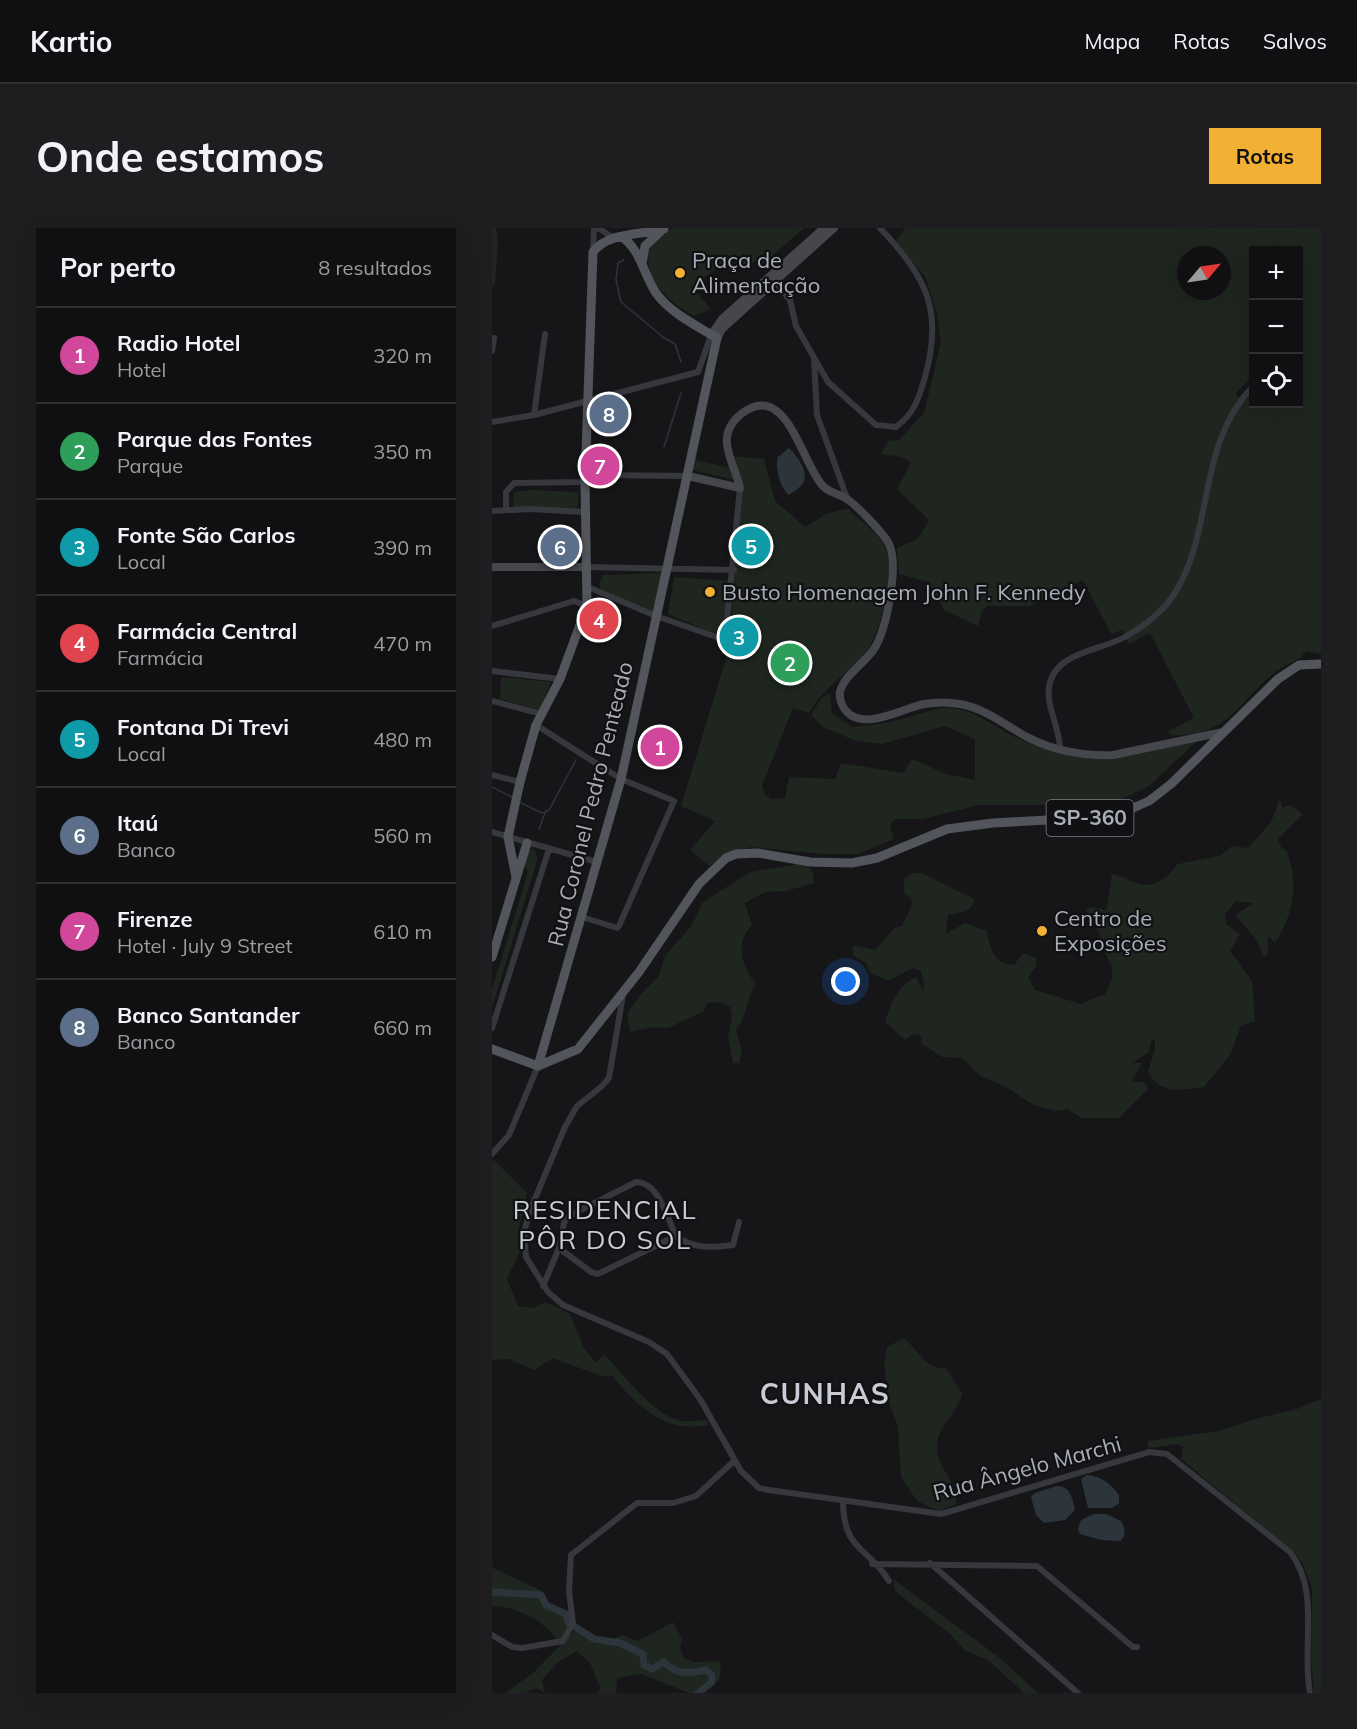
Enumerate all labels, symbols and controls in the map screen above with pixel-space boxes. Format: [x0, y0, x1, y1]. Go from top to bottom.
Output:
text: Kartio [30, 24, 112, 59]
text: Mapa [1085, 28, 1140, 54]
text: Rotas [1173, 28, 1230, 54]
text: Salvos [1263, 28, 1327, 54]
button: Rotas [1209, 128, 1321, 184]
text: Onde estamos [36, 130, 324, 183]
place label: Praça de Alimentação [692, 246, 820, 299]
north arrow [1177, 246, 1231, 300]
map controls [1249, 246, 1303, 408]
button: + [1249, 246, 1303, 300]
text: Por perto [60, 251, 176, 284]
text: 8 resultados [318, 255, 432, 280]
marker: Praça de Alimentação [673, 266, 687, 280]
button: − [1249, 300, 1303, 354]
text: Radio Hotel [117, 329, 240, 357]
text: 1 [74, 343, 86, 368]
text: 320 m [373, 343, 432, 368]
button: locate [1249, 354, 1303, 408]
text: Hotel [117, 357, 166, 382]
pin: 8 [590, 392, 628, 436]
text: Parque das Fontes [117, 425, 312, 453]
text: 2 [74, 439, 86, 464]
text: 350 m [373, 439, 432, 464]
pin: 7 [580, 444, 620, 488]
text: Parque [117, 453, 183, 478]
text: Fonte São Carlos [117, 521, 295, 549]
pin: 6 [540, 524, 580, 570]
pin: 5 [732, 524, 770, 568]
text: 3 [74, 535, 86, 560]
text: 390 m [373, 535, 432, 560]
text: Local [117, 549, 166, 574]
place label: Busto Homenagem John F. Kennedy [722, 578, 1086, 606]
marker: Busto Homenagem John F. Kennedy [703, 585, 717, 599]
pin: 4 [580, 598, 618, 642]
pin: 3 [720, 614, 758, 660]
text: Farmácia Central [117, 617, 297, 645]
text: 4 [74, 631, 86, 656]
text: 470 m [373, 631, 432, 656]
pin: 2 [770, 640, 810, 686]
text: Farmácia [117, 645, 203, 670]
street label: Rua Coronel Pedro Penteado [541, 659, 639, 949]
text: Fontana Di Trevi [117, 713, 289, 741]
pin: 1 [640, 724, 680, 770]
text: 5 [74, 727, 86, 752]
text: 480 m [373, 727, 432, 752]
text: Local [117, 741, 166, 766]
road number: SP-360 [1046, 800, 1134, 836]
text: Itaú [117, 809, 158, 837]
text: 6 [74, 823, 86, 848]
text: 560 m [373, 823, 432, 848]
text: Banco [117, 837, 175, 862]
place label: Centro de Exposições [1054, 904, 1167, 957]
text: Firenze [117, 905, 193, 933]
text: 7 [74, 919, 86, 944]
text: 610 m [373, 919, 432, 944]
marker: Centro de Exposições [1035, 924, 1049, 938]
text: Hotel · July 9 Street [117, 933, 293, 958]
your location [831, 967, 860, 996]
text: Banco Santander [117, 1001, 300, 1029]
text: 8 [74, 1015, 86, 1040]
text: 660 m [373, 1015, 432, 1040]
text: Banco [117, 1029, 175, 1054]
district label: RESIDENCIAL PÔR DO SOL [513, 1193, 697, 1256]
district label: CUNHAS [760, 1376, 890, 1411]
street label: Rua Ângelo Marchi [930, 1429, 1124, 1507]

